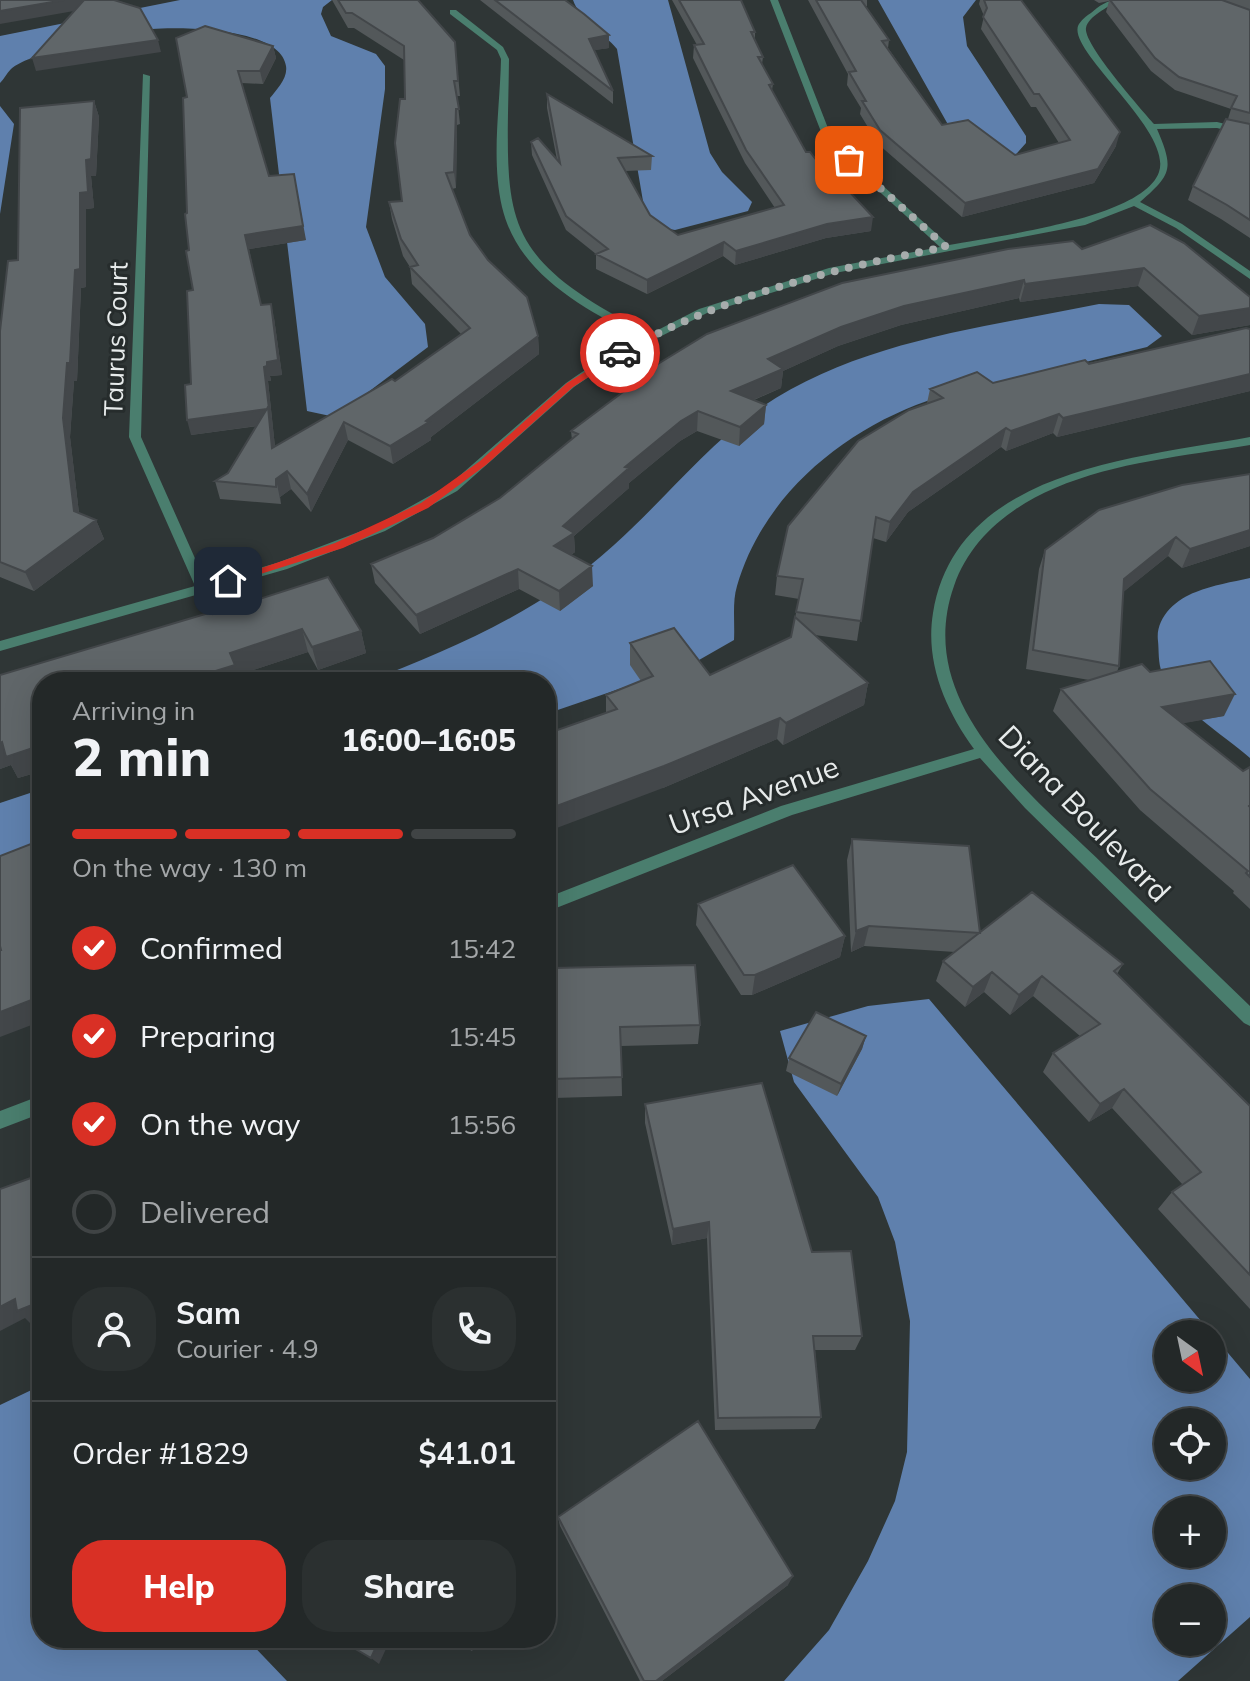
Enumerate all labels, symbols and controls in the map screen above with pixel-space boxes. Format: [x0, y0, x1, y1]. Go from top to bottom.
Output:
pin [815, 126, 883, 194]
icon: bag [827, 138, 871, 182]
street label: Taurus Court [96, 261, 135, 417]
courier [580, 313, 660, 393]
icon: car [598, 331, 642, 375]
pin [194, 547, 262, 615]
icon: home [206, 559, 250, 603]
text: Arriving in [72, 694, 195, 727]
street label: Diana Boulevard [991, 717, 1179, 910]
text: 16:00–16:05 [341, 721, 516, 759]
text: 2 min [72, 724, 211, 789]
street label: Ursa Avenue [664, 747, 844, 843]
text: On the way · 130 m [72, 851, 307, 884]
icon: check [72, 926, 116, 970]
text: Confirmed [140, 929, 283, 967]
text: 15:42 [448, 932, 516, 965]
icon: check [72, 1014, 116, 1058]
text: Preparing [140, 1017, 276, 1055]
text: 15:45 [448, 1020, 516, 1053]
icon: check [72, 1102, 116, 1146]
text: On the way [140, 1105, 300, 1143]
text: 15:56 [448, 1108, 516, 1141]
text: Delivered [140, 1193, 270, 1231]
button: person [72, 1287, 156, 1371]
button: phone [432, 1287, 516, 1371]
text: Sam [176, 1294, 241, 1332]
north arrow [1154, 1320, 1226, 1392]
map controls [1154, 1320, 1226, 1656]
text: Courier · 4.9 [176, 1332, 319, 1365]
button: locate [1154, 1408, 1226, 1480]
text: Order #1829 [72, 1434, 249, 1472]
text: $41.01 [419, 1434, 516, 1472]
button: + [1154, 1496, 1226, 1568]
button: Help [72, 1540, 286, 1632]
button: Share [302, 1540, 516, 1632]
button: − [1154, 1584, 1226, 1656]

